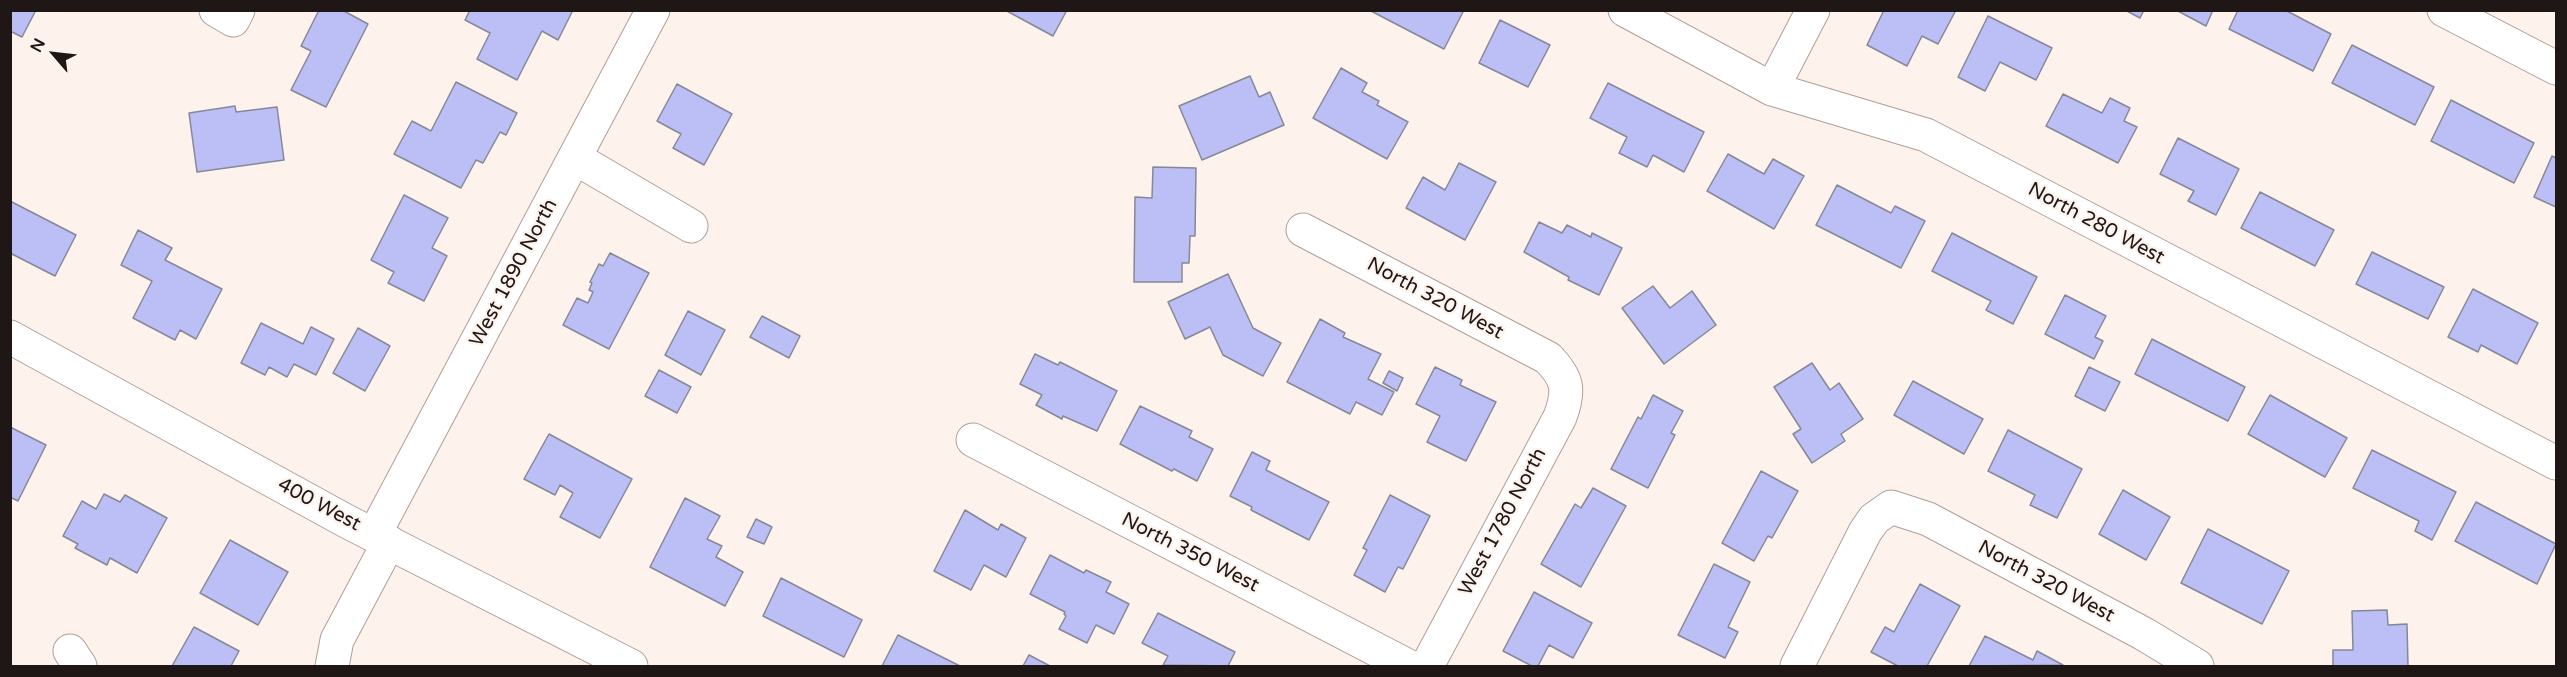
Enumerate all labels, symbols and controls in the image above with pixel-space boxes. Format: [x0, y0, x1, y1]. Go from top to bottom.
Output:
north arrow [24, 24, 84, 84]
text: N [26, 35, 50, 56]
street label: North 280 West [2024, 178, 2168, 270]
street label: West 1890 North [465, 195, 563, 351]
street label: North 320 West [1363, 253, 1507, 345]
street label: West 1780 North [1454, 444, 1552, 600]
street label: 400 West [273, 473, 365, 537]
street label: North 350 West [1117, 508, 1263, 598]
street label: North 320 West [1974, 536, 2118, 628]

